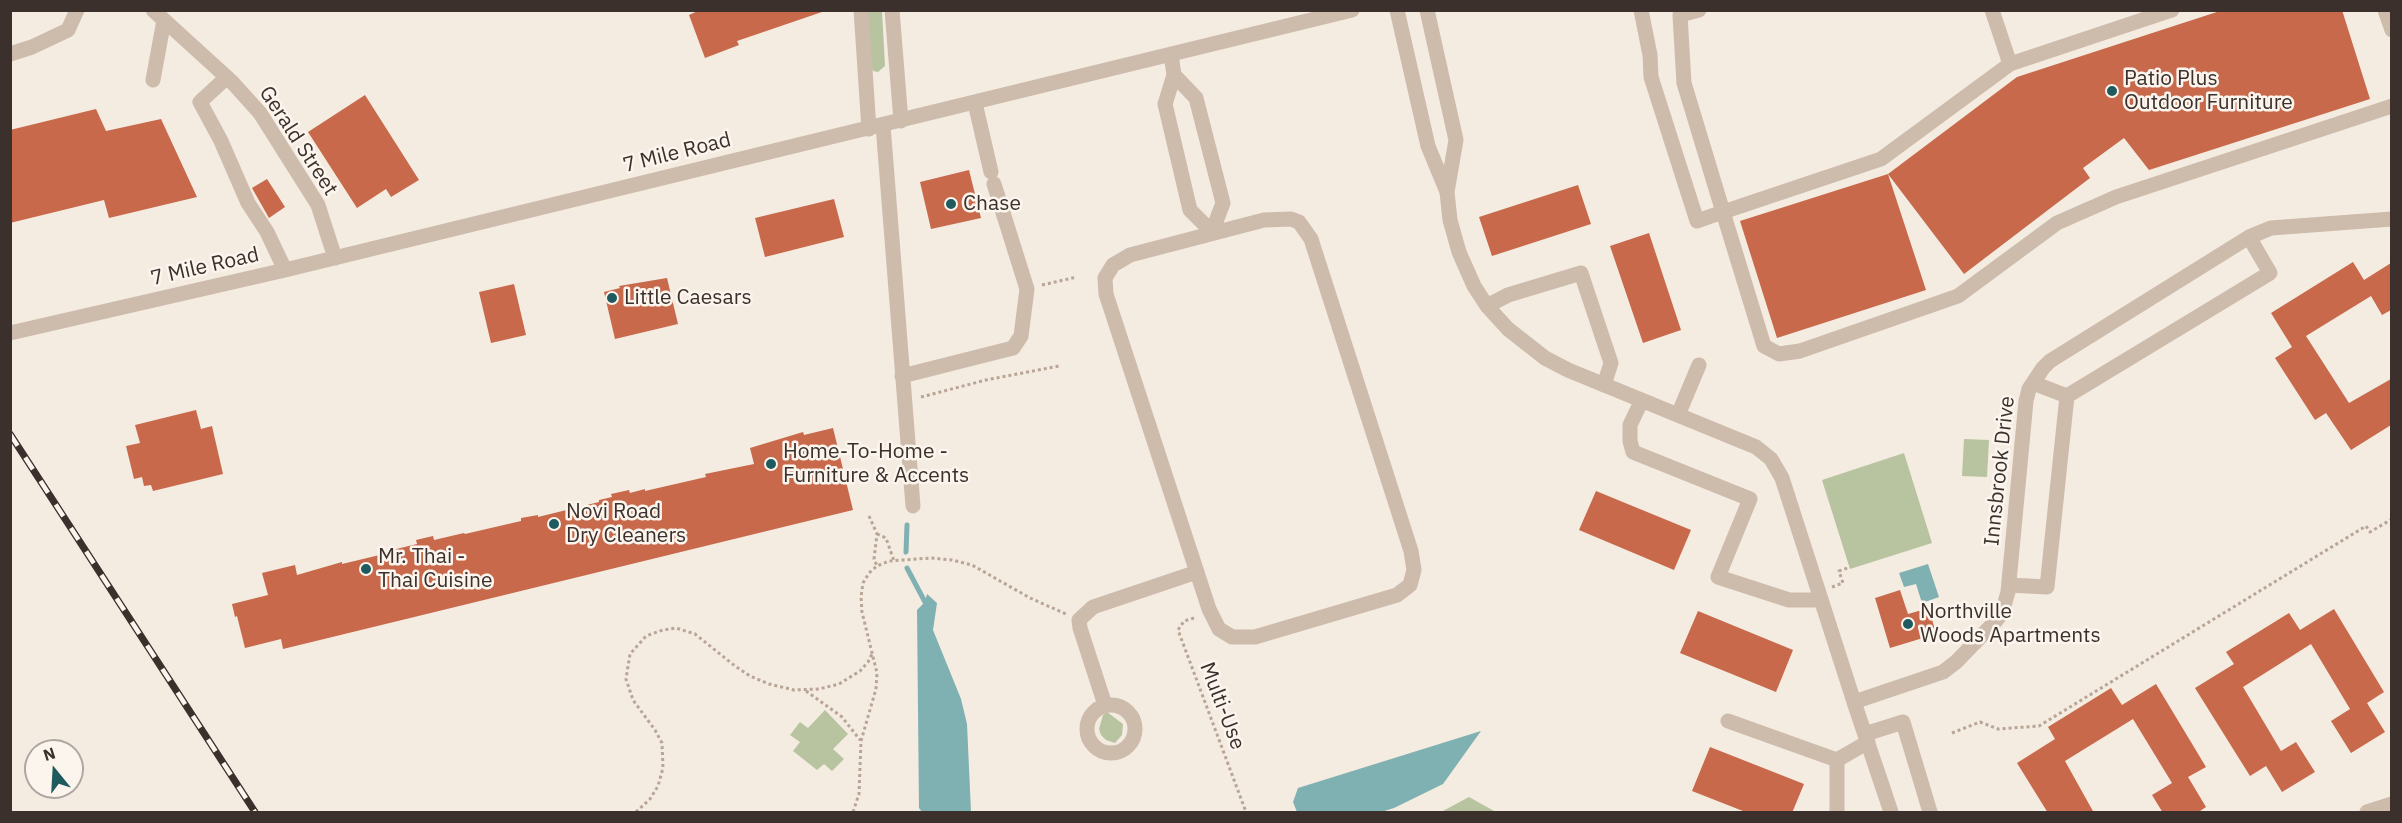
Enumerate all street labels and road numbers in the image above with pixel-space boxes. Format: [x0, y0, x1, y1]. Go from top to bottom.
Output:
street label: Gerald Street [253, 82, 343, 200]
street label: 7 Mile Road [620, 127, 734, 179]
street label: 7 Mile Road [148, 242, 262, 292]
street label: Innsbrook Drive [1980, 395, 2020, 547]
street label: Multi-Use [1194, 659, 1250, 753]

